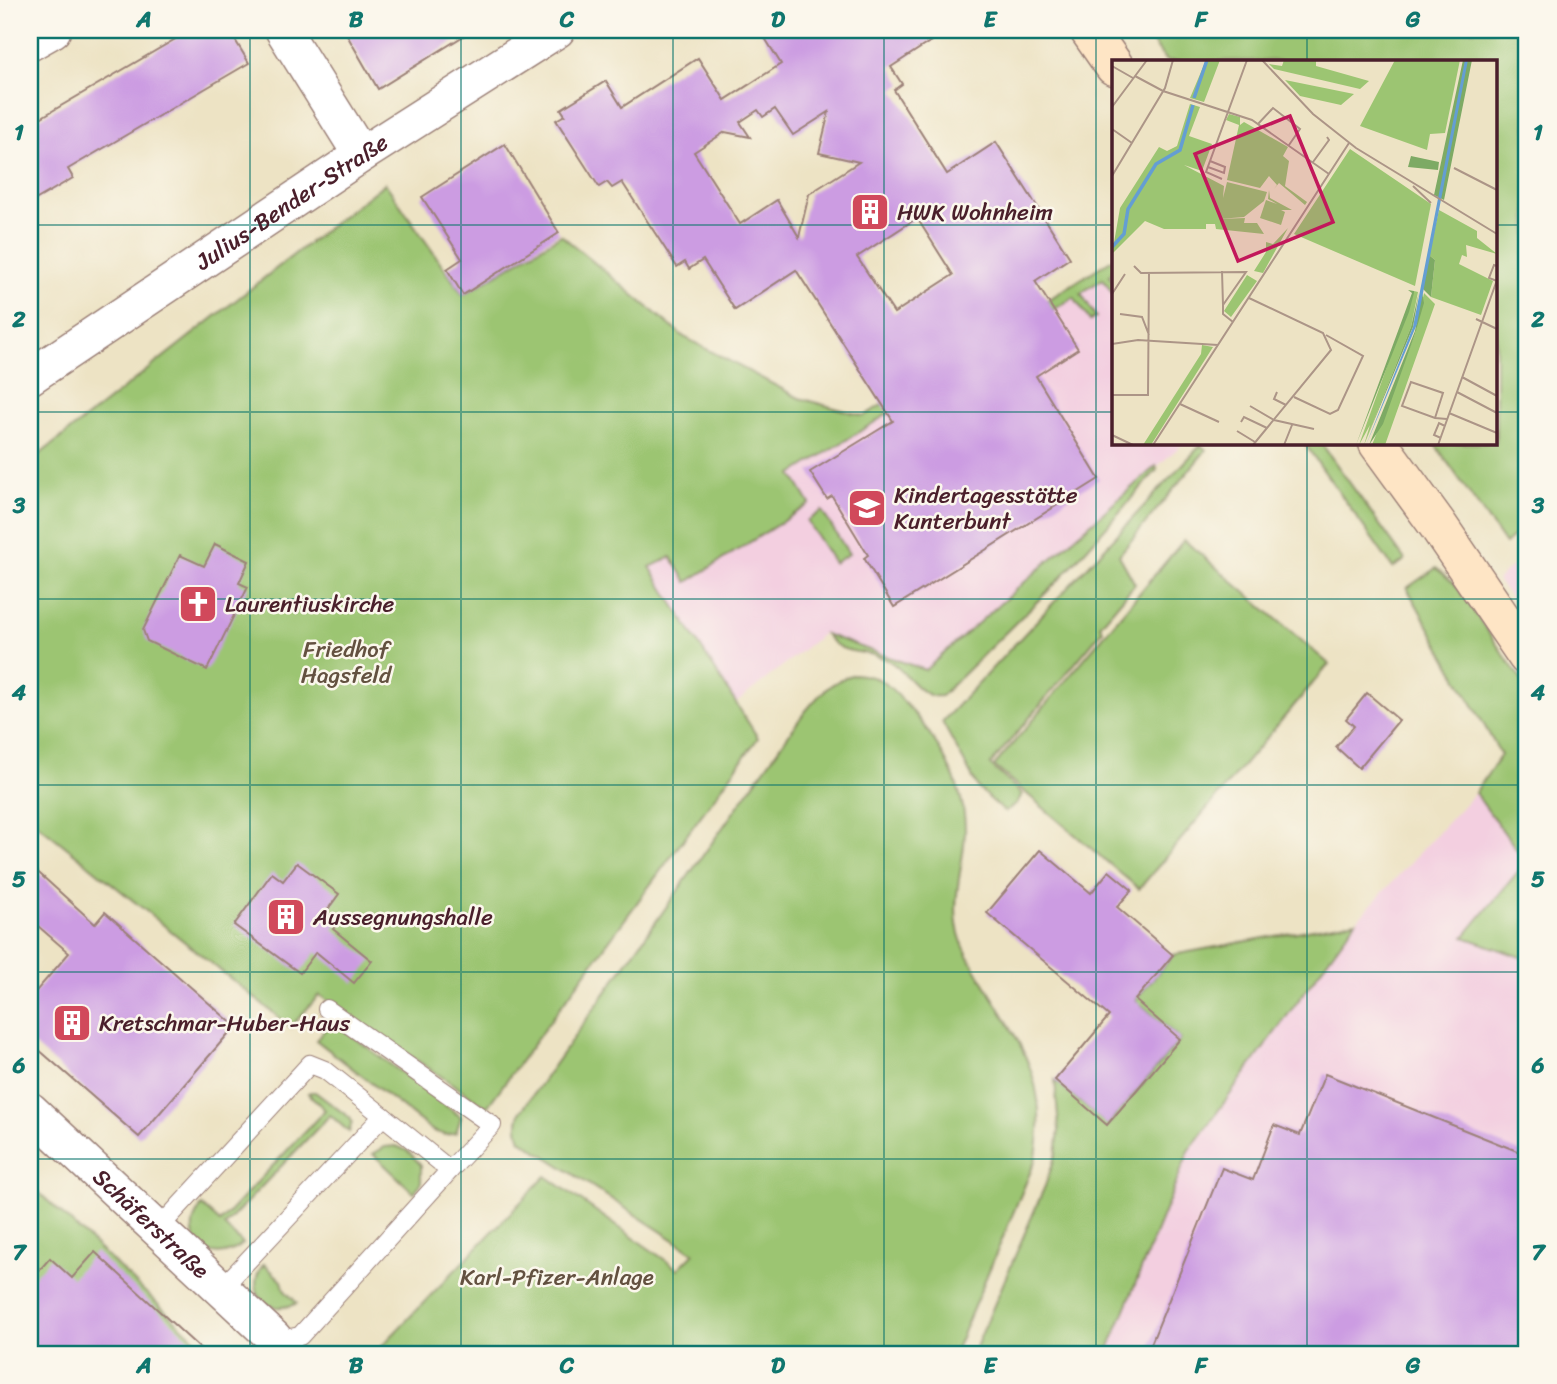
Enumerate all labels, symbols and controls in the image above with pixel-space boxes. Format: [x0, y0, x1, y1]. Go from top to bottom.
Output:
text: A [135, 0, 152, 40]
text: B [349, 0, 364, 40]
text: C [559, 0, 575, 40]
text: D [771, 0, 786, 40]
text: E [984, 0, 999, 40]
text: F [1194, 0, 1209, 40]
text: G [1405, 0, 1421, 40]
inset map [1112, 60, 1498, 444]
text: 1 [14, 112, 24, 153]
text: 1 [1533, 112, 1543, 153]
street label: Julius-Bender-Straße [186, 122, 397, 282]
building icon: HWK Wohnheim [849, 191, 891, 233]
place label: HWK Wohnheim [897, 192, 1053, 233]
text: 2 [11, 299, 26, 340]
text: 2 [1530, 299, 1545, 340]
place label: Kindertagesstätte Kunterbunt [894, 475, 1078, 542]
text: 3 [12, 485, 26, 526]
text: 3 [1531, 485, 1545, 526]
school or university icon: Kindertagesstätte Kunterbunt [846, 487, 888, 529]
church icon: Laurentiuskirche [177, 583, 219, 625]
place label: Laurentiuskirche [225, 584, 394, 625]
park label: Friedhof Hagsfeld [301, 629, 393, 696]
text: 4 [11, 672, 27, 713]
text: 4 [1530, 672, 1546, 713]
text: 5 [12, 859, 26, 900]
text: 5 [1531, 859, 1545, 900]
building icon: Aussegnungshalle [265, 896, 307, 938]
place label: Aussegnungshalle [312, 897, 493, 938]
building icon: Kretschmar-Huber-Haus [51, 1002, 93, 1044]
place label: Kretschmar-Huber-Haus [99, 1003, 351, 1044]
text: 6 [11, 1045, 26, 1086]
text: 6 [1530, 1045, 1545, 1086]
street label: Schäferstraße [83, 1158, 220, 1289]
text: 7 [12, 1232, 27, 1273]
text: 7 [1531, 1232, 1546, 1273]
park label: Karl-Pfizer-Anlage [460, 1257, 654, 1298]
text: A [135, 1345, 152, 1384]
text: B [349, 1345, 364, 1384]
text: C [559, 1345, 575, 1384]
text: D [771, 1345, 786, 1384]
text: E [984, 1345, 999, 1384]
text: F [1194, 1345, 1209, 1384]
text: G [1405, 1345, 1421, 1384]

